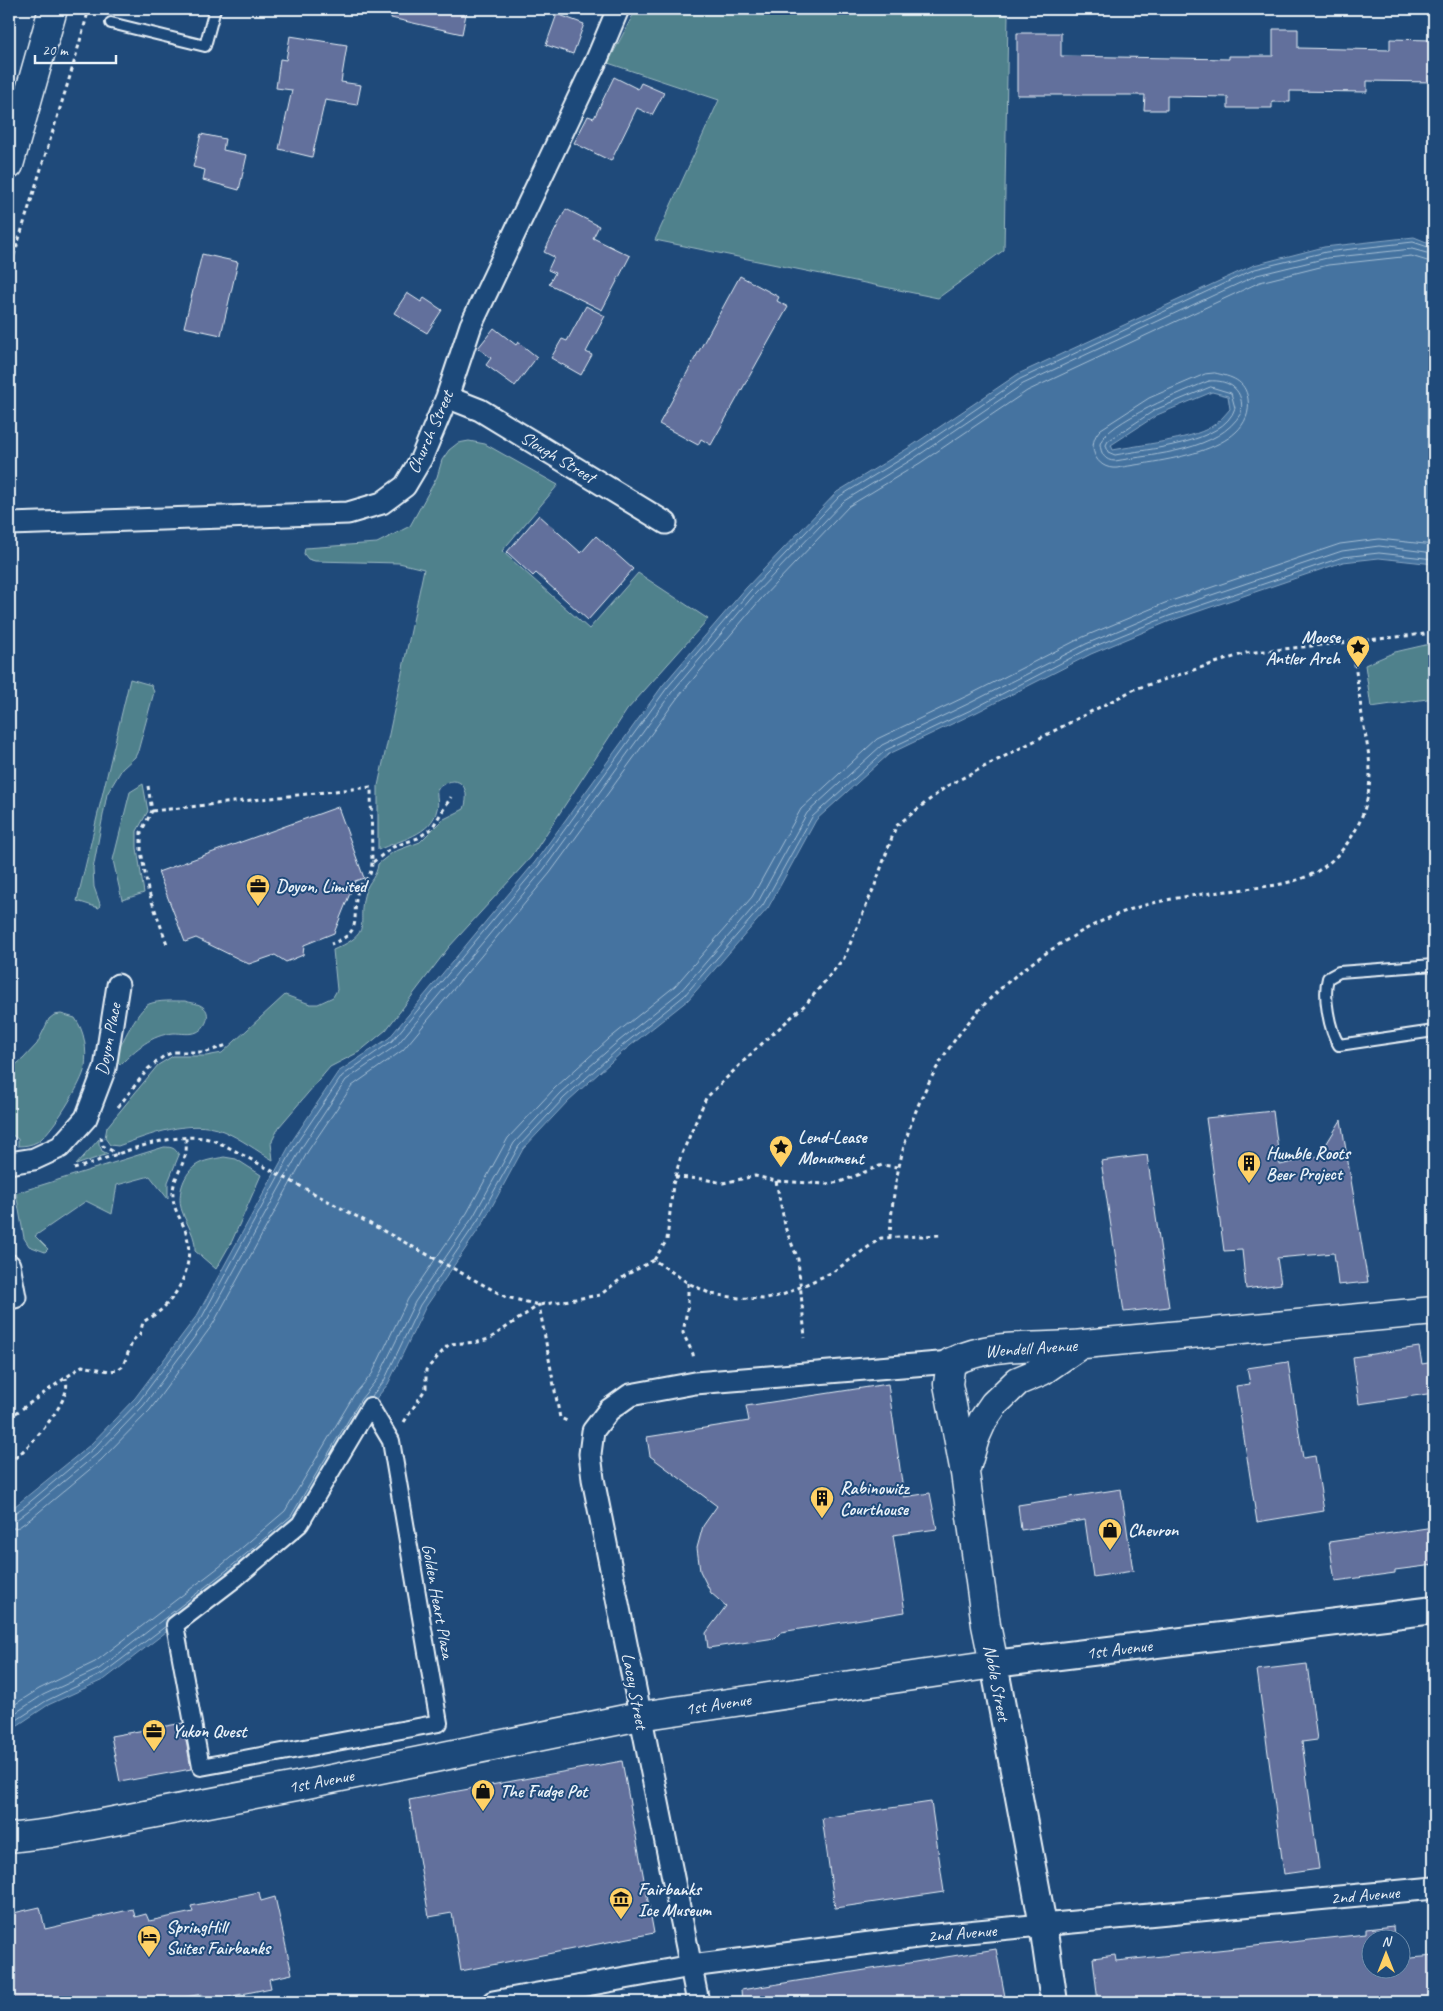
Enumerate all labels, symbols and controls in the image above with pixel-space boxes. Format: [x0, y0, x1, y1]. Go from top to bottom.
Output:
scale bar [35, 32, 116, 64]
text: 20 m [42, 41, 69, 60]
street label: Church Street [402, 385, 459, 477]
street label: Slough Street [517, 426, 602, 489]
place label: Moose Antler Arch [1266, 626, 1342, 669]
place icon: Moose Antler Arch [1345, 634, 1371, 668]
office icon: Doyon, Limited [245, 873, 271, 907]
place label: Doyon, Limited [276, 875, 369, 897]
street label: Doyon Place [90, 1000, 126, 1077]
place label: Lend-Lease Monument [798, 1126, 868, 1169]
place icon: Lend-Lease Monument [768, 1134, 794, 1168]
place label: Humble Roots Beer Project [1266, 1142, 1351, 1185]
building icon: Humble Roots Beer Project [1236, 1150, 1262, 1184]
street label: Wendell Avenue [984, 1334, 1079, 1362]
place label: Rabinowitz Courthouse [840, 1477, 911, 1520]
building icon: Rabinowitz Courthouse [809, 1485, 835, 1519]
shop icon: Chevron [1097, 1517, 1123, 1551]
place label: Chevron [1128, 1519, 1179, 1541]
street label: Golden Heart Plaza [417, 1542, 459, 1662]
street label: 1st Avenue [1085, 1634, 1154, 1664]
street label: Noble Street [979, 1643, 1016, 1725]
street label: Lacey Street [617, 1651, 654, 1733]
street label: 1st Avenue [684, 1688, 753, 1720]
office icon: Yukon Quest [141, 1718, 167, 1752]
place label: Yukon Quest [172, 1720, 248, 1742]
street label: 1st Avenue [286, 1764, 357, 1798]
shop icon: The Fudge Pot [470, 1778, 496, 1812]
place label: The Fudge Pot [500, 1780, 589, 1802]
place label: Fairbanks Ice Museum [638, 1878, 712, 1921]
street label: 2nd Avenue [1330, 1881, 1402, 1909]
museum icon: Fairbanks Ice Museum [608, 1886, 634, 1920]
place label: SpringHill Suites Fairbanks [166, 1916, 272, 1959]
street label: 2nd Avenue [927, 1919, 999, 1947]
hotel icon: SpringHill Suites Fairbanks [136, 1924, 162, 1958]
north arrow [1360, 1928, 1410, 1978]
text: N [1382, 1933, 1393, 1950]

